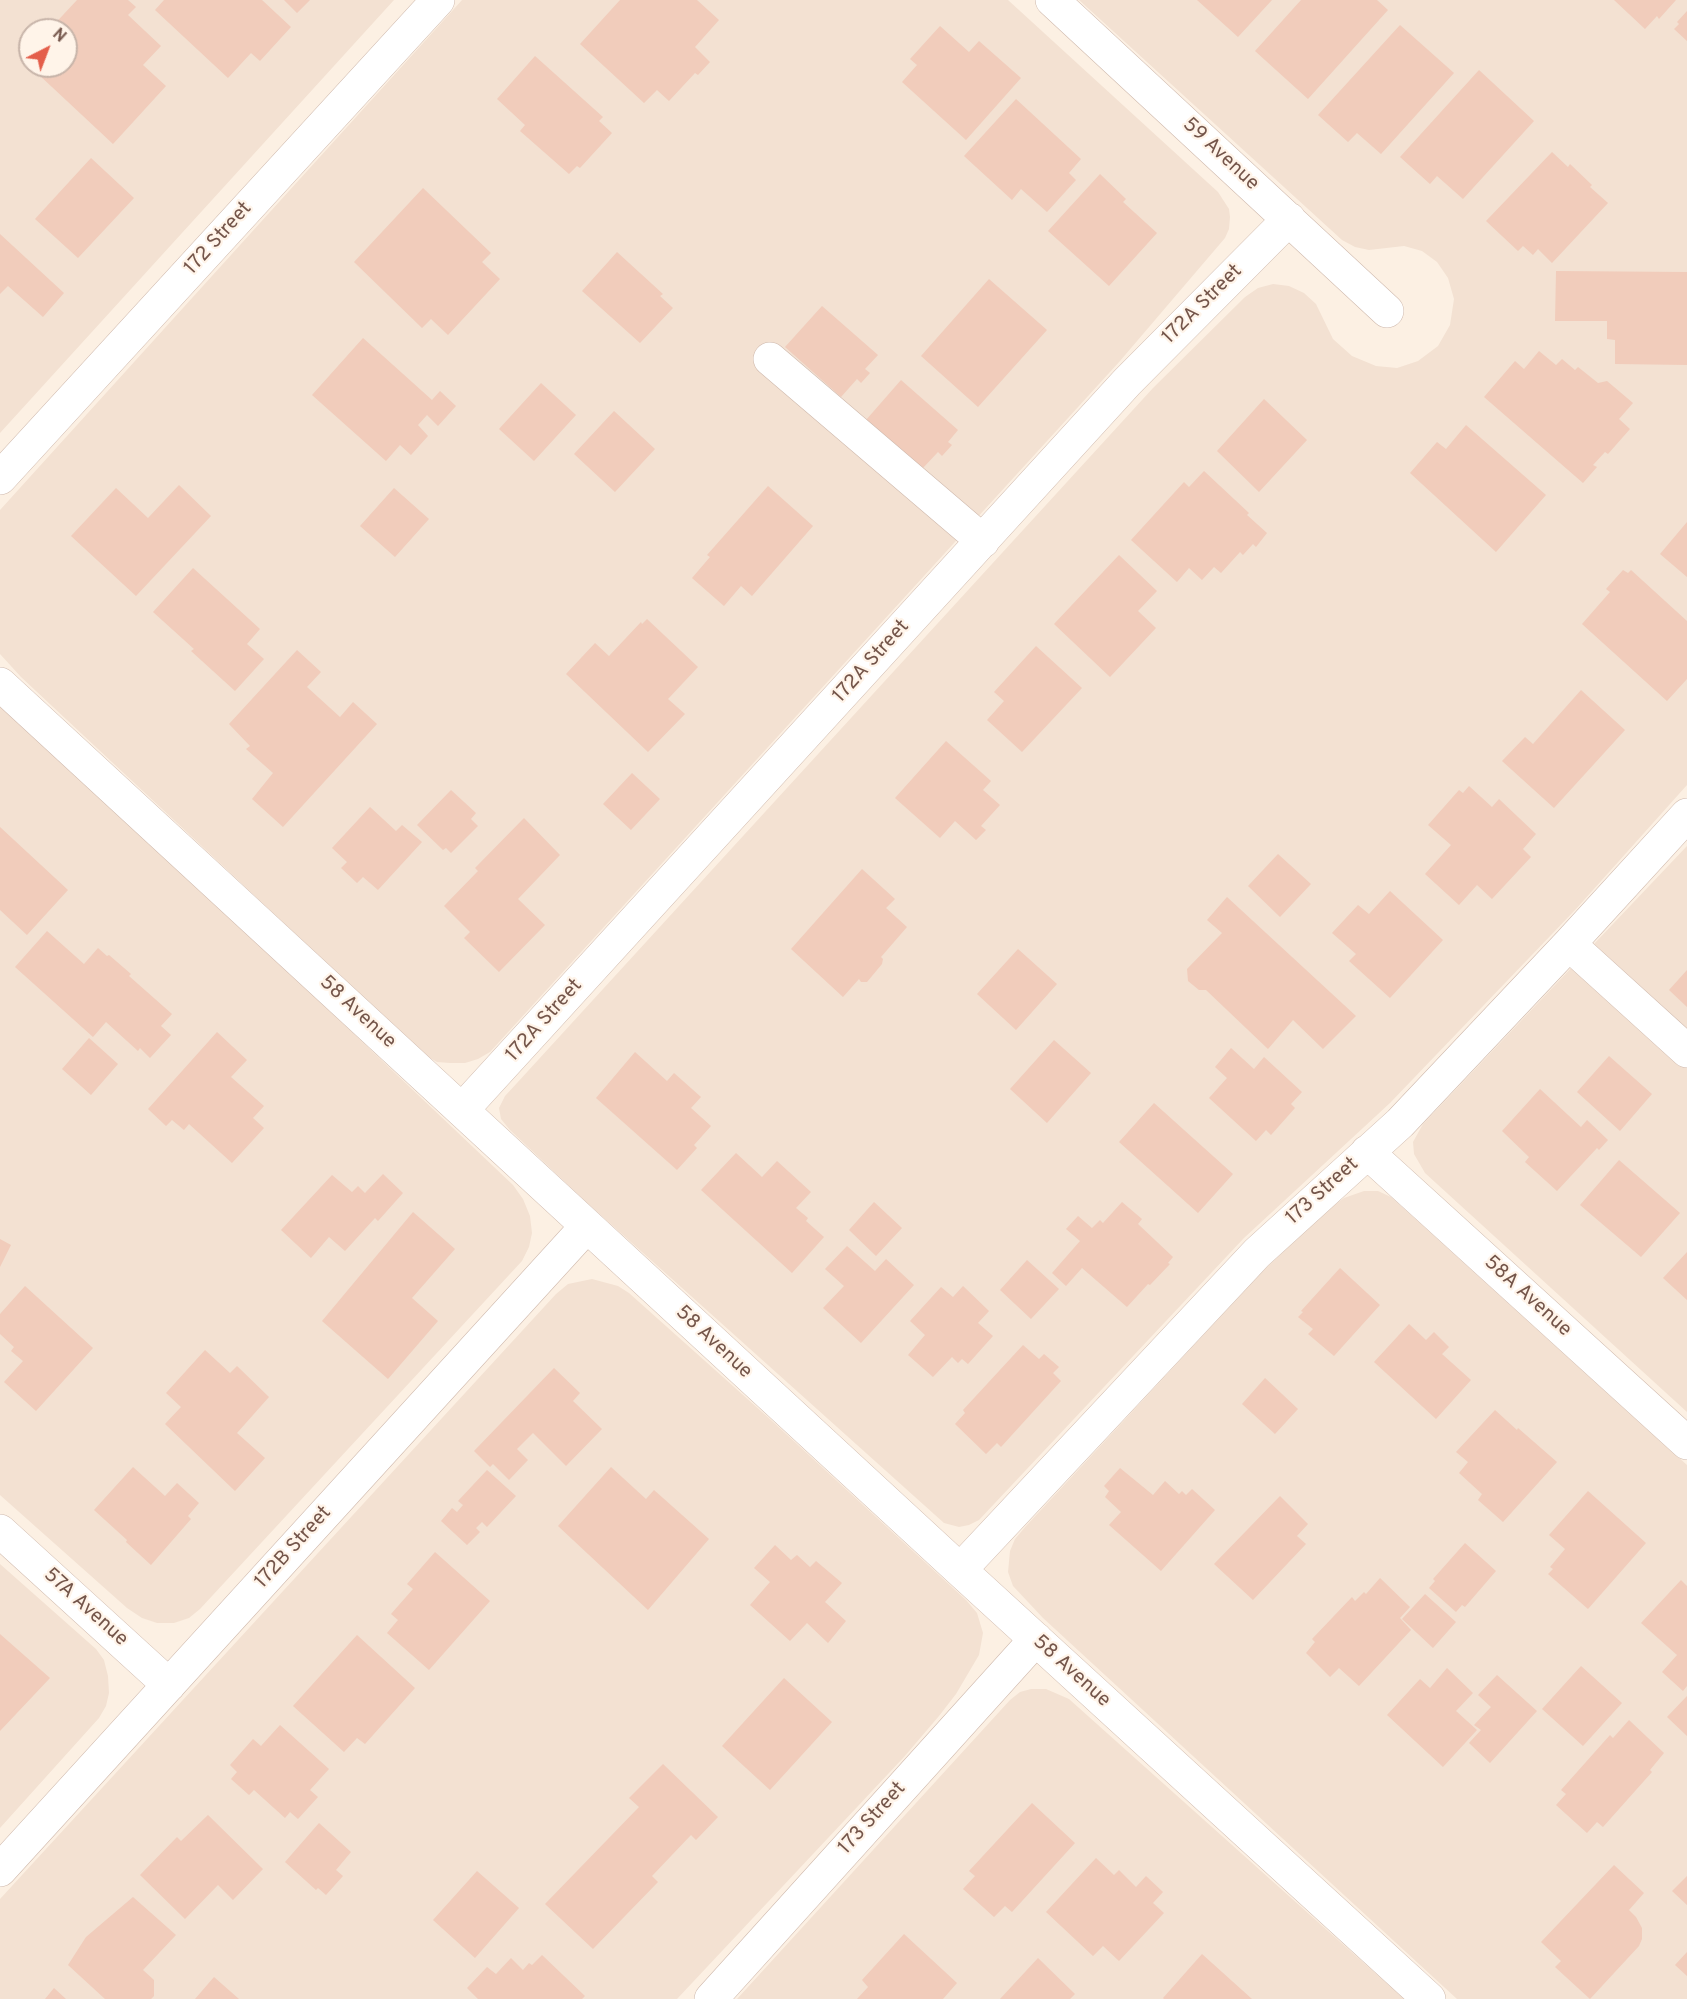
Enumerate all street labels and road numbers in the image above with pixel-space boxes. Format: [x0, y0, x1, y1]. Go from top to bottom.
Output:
street label: 59 Avenue [1177, 114, 1263, 196]
street label: 172 Street [180, 198, 258, 280]
street label: 172A Street [1158, 260, 1248, 350]
street label: 172A Street [829, 616, 915, 708]
street label: 58 Avenue [314, 971, 400, 1055]
street label: 172A Street [502, 975, 588, 1067]
street label: 173 Street [1282, 1153, 1364, 1231]
street label: 58A Avenue [1478, 1251, 1576, 1343]
street label: 58 Avenue [670, 1301, 756, 1385]
street label: 172B Street [251, 1502, 337, 1594]
street label: 57A Avenue [38, 1564, 132, 1652]
street label: 58 Avenue [1027, 1631, 1115, 1713]
street label: 173 Street [834, 1778, 912, 1860]

